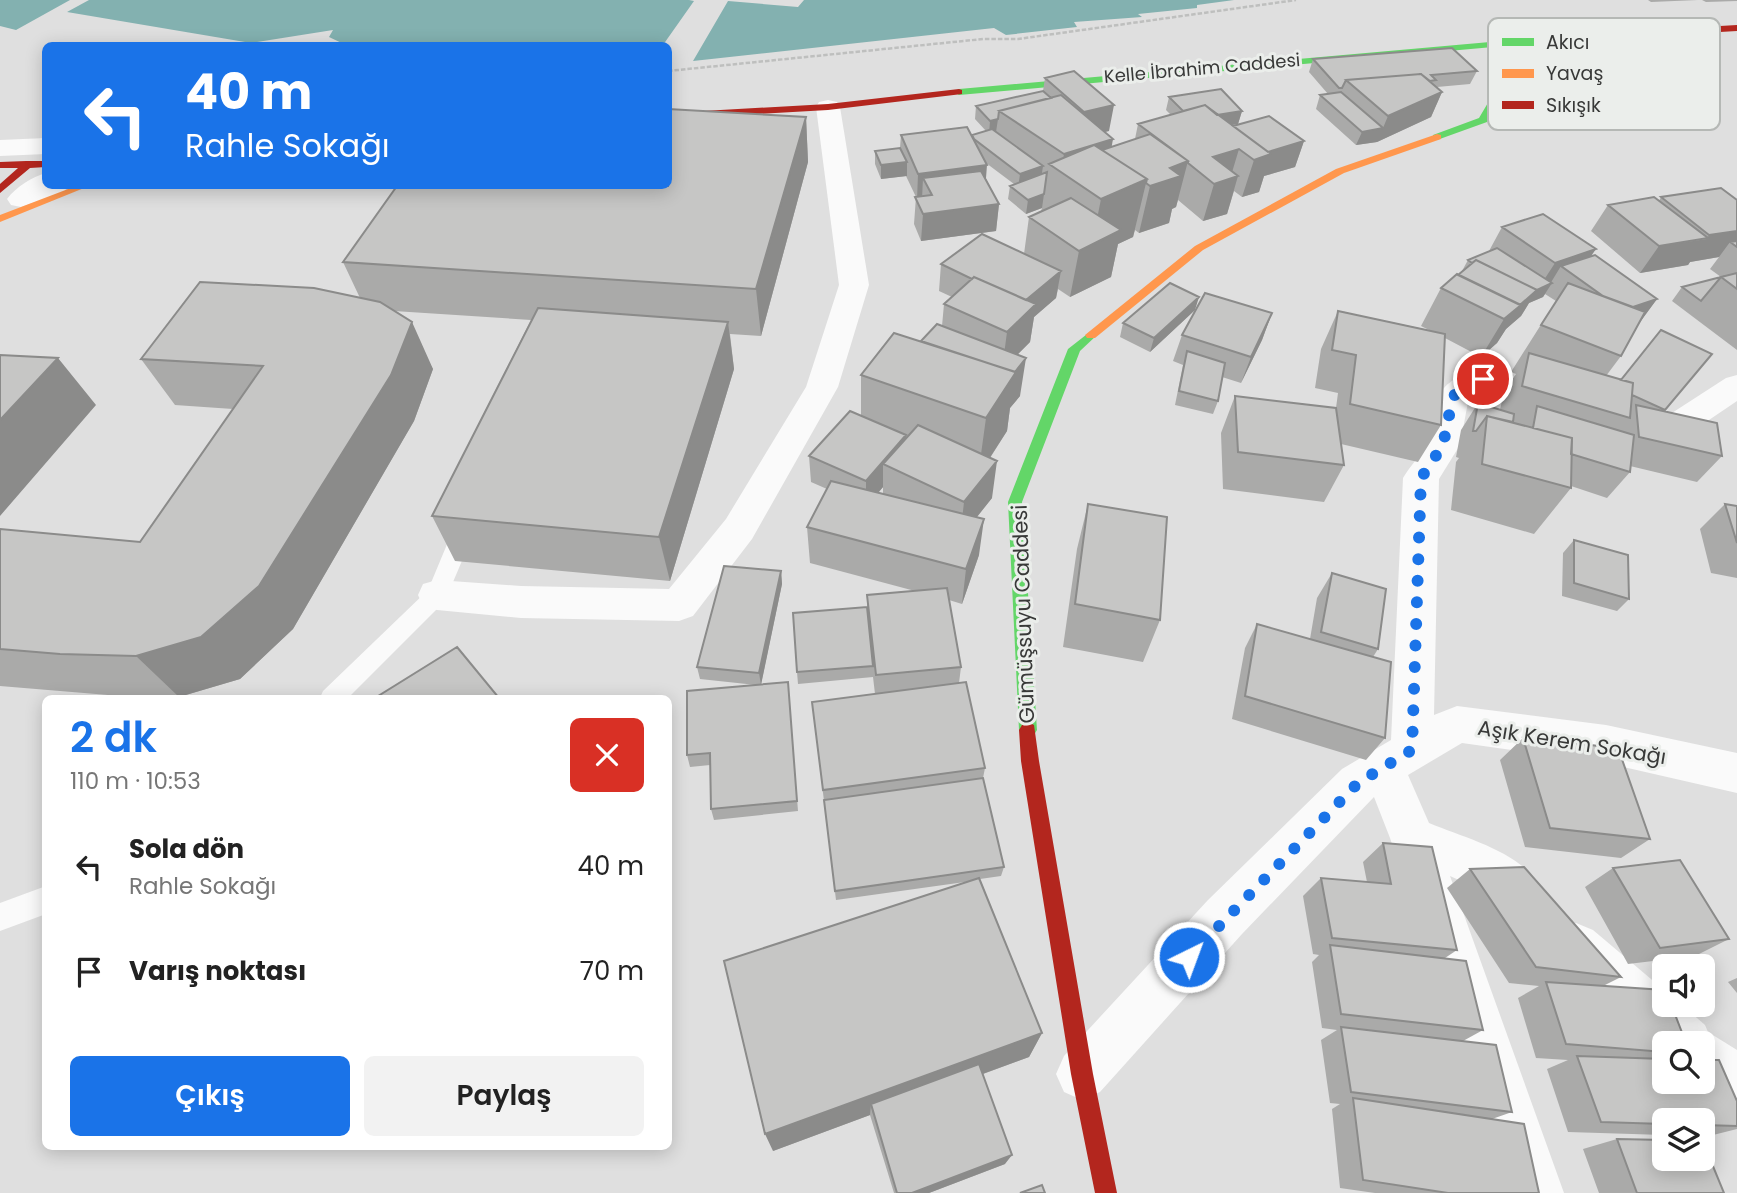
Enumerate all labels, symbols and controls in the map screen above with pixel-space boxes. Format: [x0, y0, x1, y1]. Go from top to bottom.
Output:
legend [1488, 18, 1720, 130]
text: Akıcı [1546, 29, 1589, 56]
street label: Kelle İbrahim Caddesi [1103, 47, 1301, 89]
text: 40 m [185, 58, 312, 126]
text: Yavaş [1546, 60, 1603, 87]
icon: left [70, 70, 161, 161]
text: Sıkışık [1546, 92, 1601, 119]
text: Rahle Sokağı [185, 123, 390, 168]
pin [1453, 349, 1513, 409]
icon: arrive [1464, 360, 1502, 398]
street label: Gümüşsuyu Caddesi [1005, 504, 1041, 724]
text: 2 dk [70, 708, 157, 767]
street label: Aşık Kerem Sokağı [1476, 713, 1668, 771]
button: close [570, 718, 644, 792]
text: 110 m · 10:53 [70, 765, 201, 797]
text: Sola dön [129, 831, 244, 867]
icon: left [70, 848, 108, 886]
text: 40 m [578, 848, 644, 884]
text: Rahle Sokağı [129, 870, 276, 902]
position arrow [1152, 920, 1226, 994]
icon: arrive [70, 953, 108, 991]
text: Varış noktası [129, 953, 306, 989]
text: 70 m [580, 953, 644, 989]
map controls [1652, 954, 1715, 1171]
button: sound [1652, 954, 1715, 1017]
button: search [1652, 1031, 1715, 1094]
button: Çıkış [70, 1056, 350, 1136]
button: Paylaş [364, 1056, 644, 1136]
button: layers [1652, 1108, 1715, 1171]

